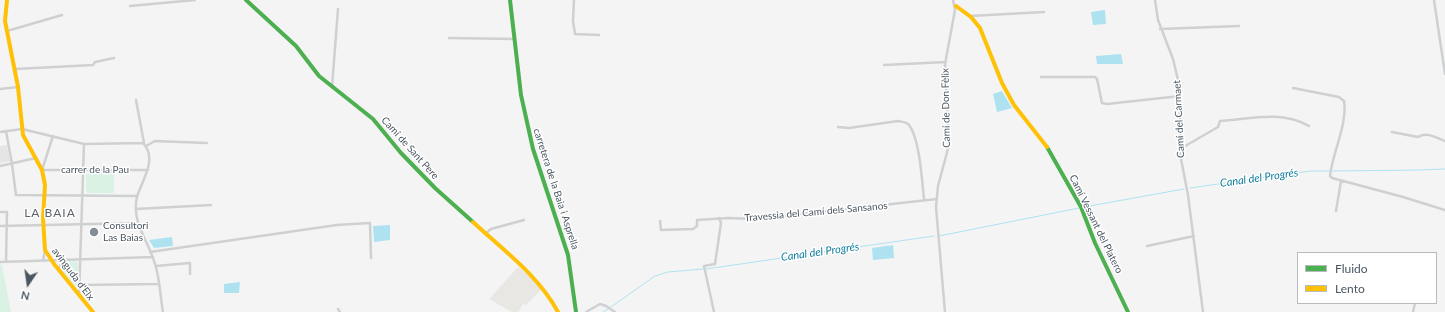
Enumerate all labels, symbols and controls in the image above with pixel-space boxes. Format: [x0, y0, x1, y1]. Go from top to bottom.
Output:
street label: Camí de Don Fèlix [939, 68, 953, 148]
street label: Camí del Carmaet [1171, 80, 1187, 158]
street label: Camí de Sant Pere [379, 114, 441, 182]
street label: carretera de la Baia i Asprella [531, 127, 581, 251]
street label: carrer de la Pau [61, 164, 129, 176]
water label: Canal del Progrés [1219, 166, 1299, 190]
street label: Camí Vessant del Platero [1067, 173, 1125, 275]
street label: Travessia del Camí dels Sansanos [744, 200, 888, 224]
district label: LA BAIA [24, 206, 76, 220]
place label: Consultori Las Baias [103, 220, 148, 244]
marker: Consultori Las Baias [88, 226, 100, 238]
water label: Canal del Progrés [780, 240, 860, 264]
street label: avinguda d'Elx [49, 245, 97, 303]
legend [1297, 252, 1437, 304]
text: Fluido [1335, 261, 1368, 276]
north arrow [8, 264, 48, 304]
text: Lento [1335, 281, 1365, 296]
text: N [20, 289, 31, 303]

